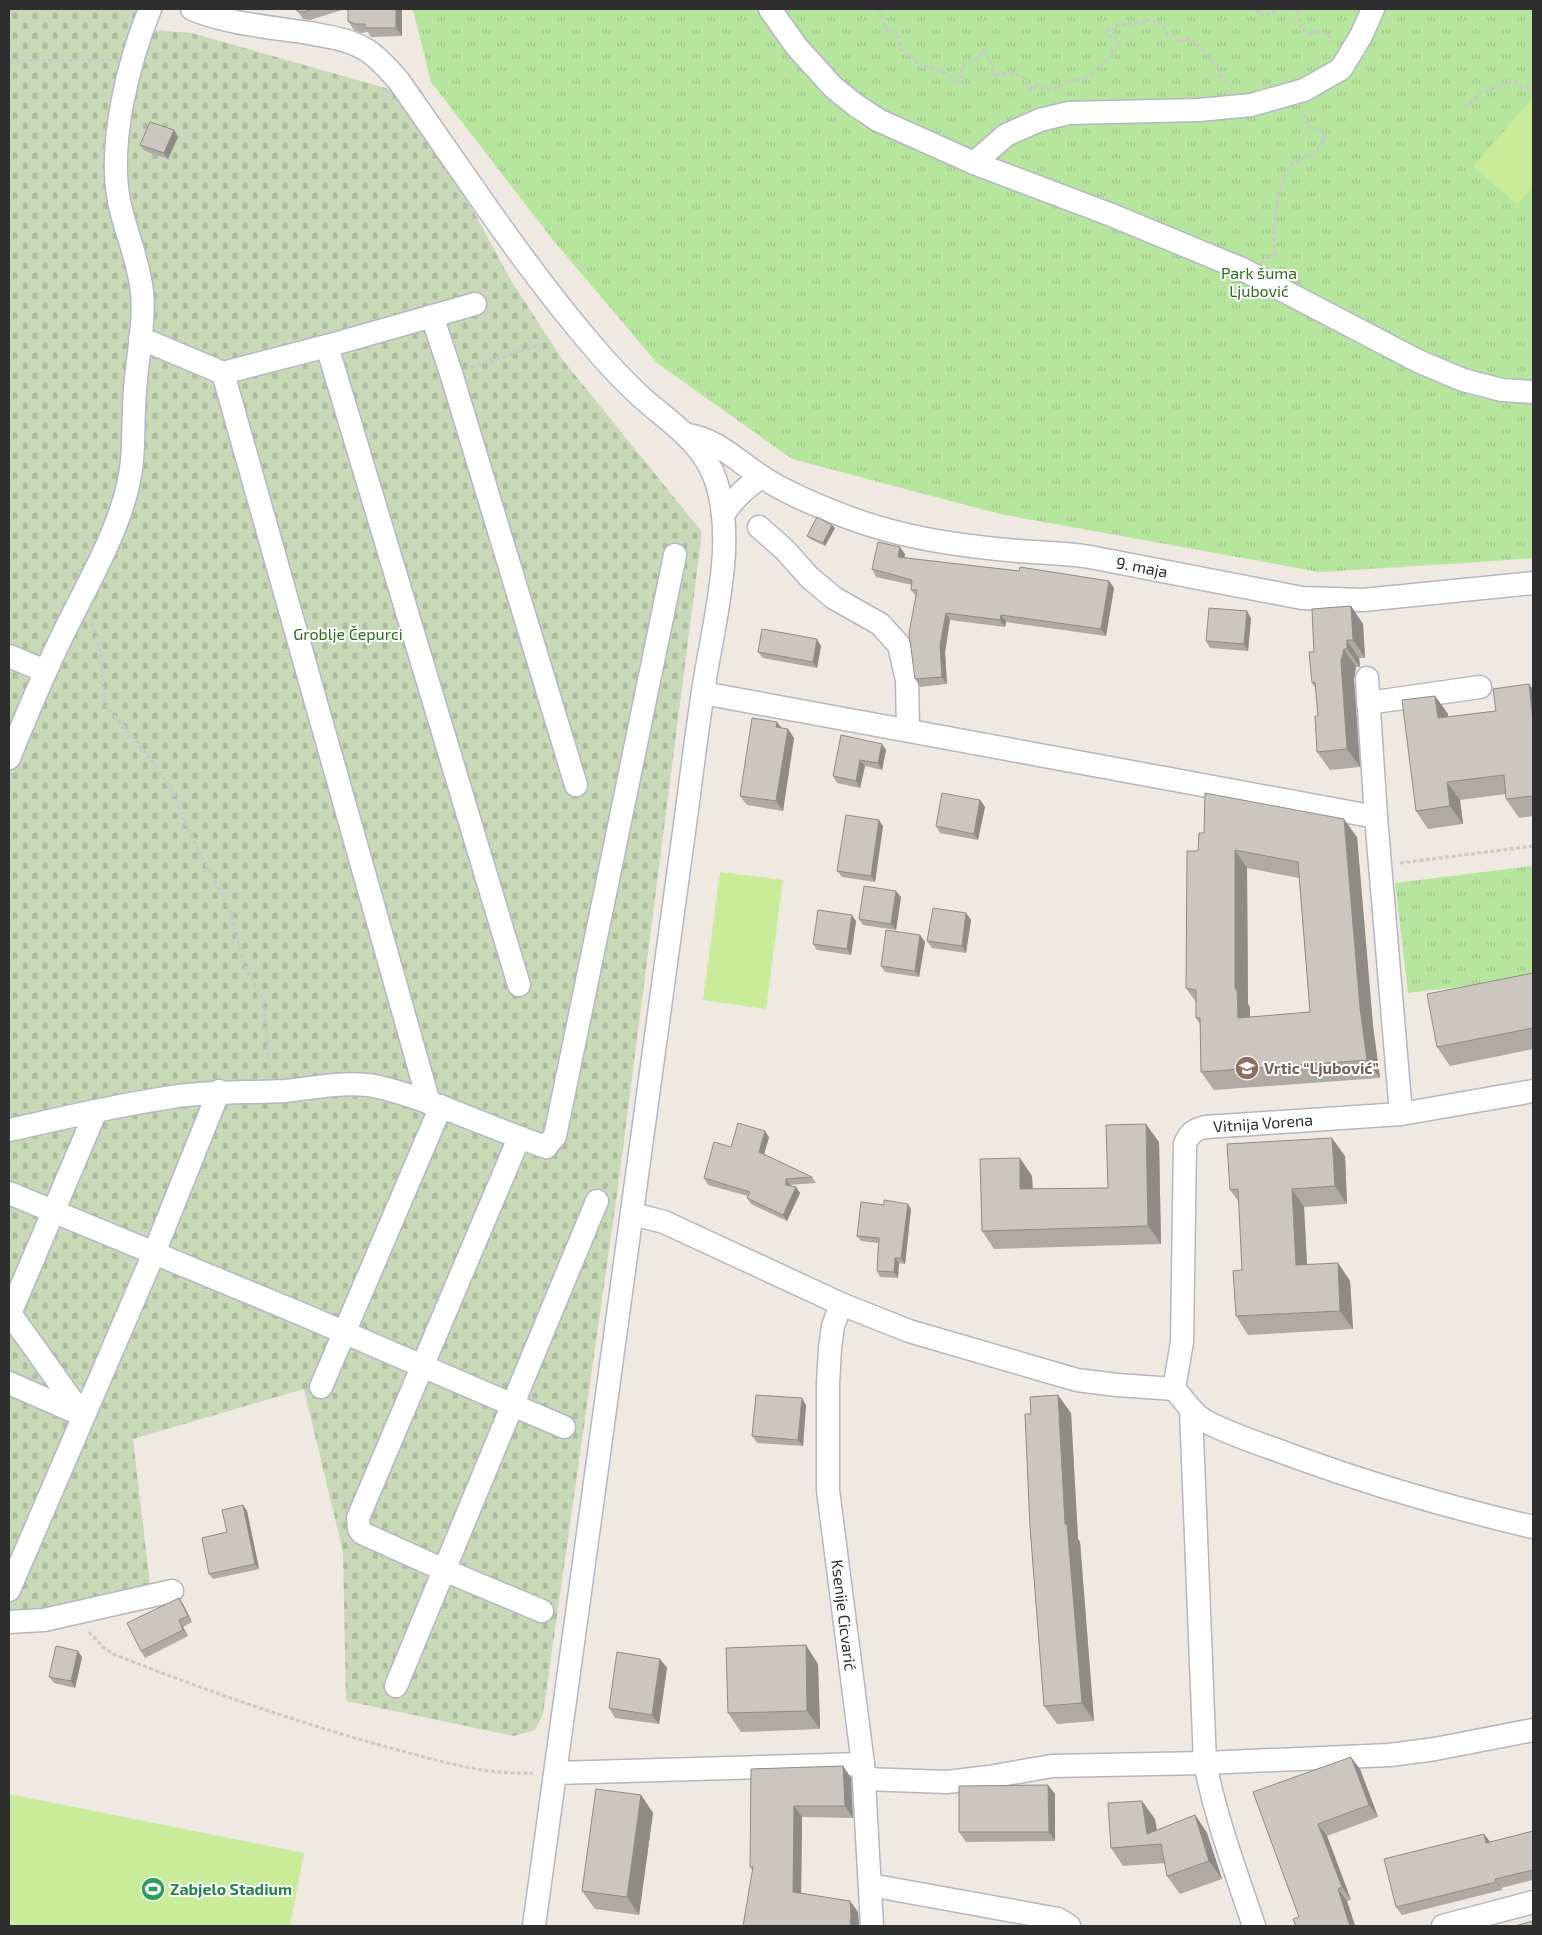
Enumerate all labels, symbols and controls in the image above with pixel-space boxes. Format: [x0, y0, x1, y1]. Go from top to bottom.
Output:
park label: Park šuma Ljubović [1221, 263, 1297, 301]
street label: 9. maja [1115, 552, 1169, 582]
park label: Groblje Čepurci [293, 624, 403, 644]
school or university icon: Vrtic “Ljubović” [1234, 1055, 1260, 1081]
place label: Vrtic “Ljubović” [1264, 1058, 1379, 1077]
street label: Vitnija Vorena [1212, 1110, 1314, 1136]
street label: Ksenije Cicvarić [827, 1558, 861, 1672]
sports icon: Zabjelo Stadium [140, 1876, 166, 1902]
place label: Zabjelo Stadium [170, 1879, 292, 1898]

